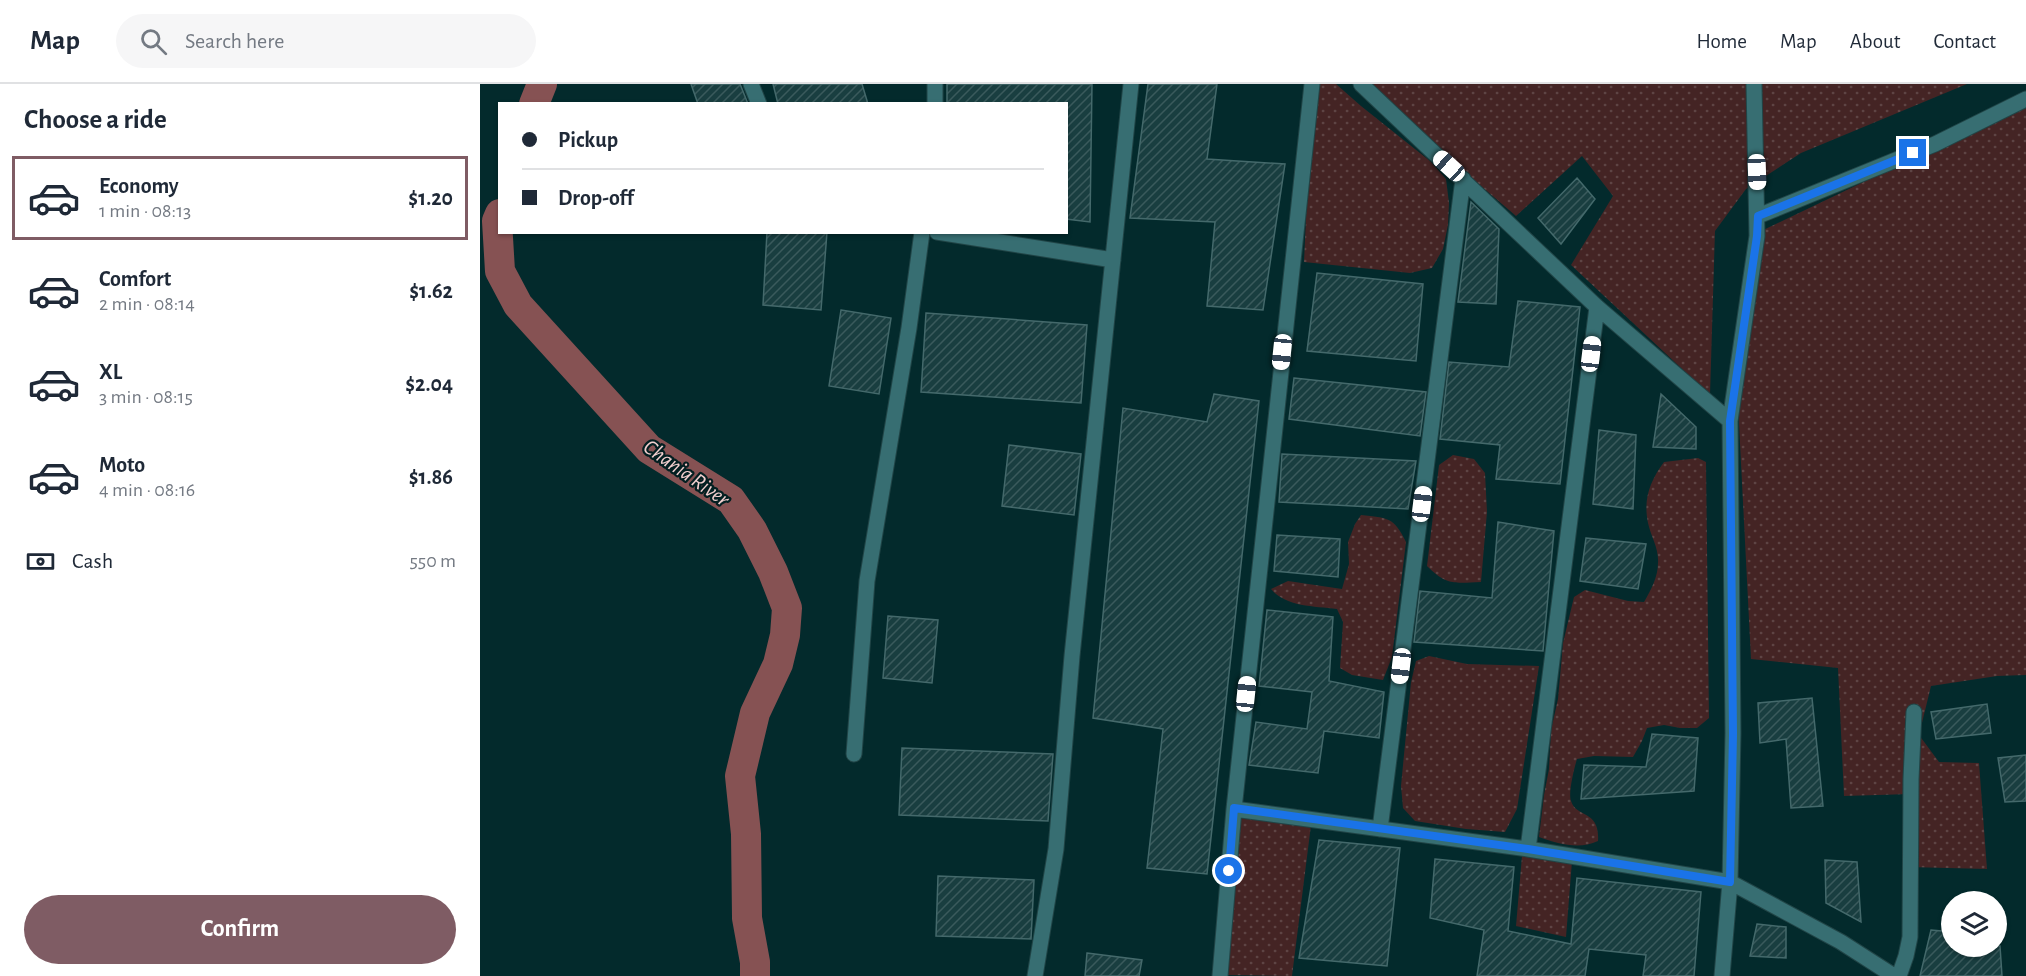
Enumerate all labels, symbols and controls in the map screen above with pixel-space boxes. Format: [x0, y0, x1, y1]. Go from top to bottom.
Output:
search box [116, 14, 536, 68]
icon: search [137, 25, 170, 58]
text: Map [30, 27, 80, 55]
text: Search here [185, 30, 284, 52]
text: Home [1696, 31, 1747, 52]
text: Map [1780, 31, 1817, 52]
text: About [1850, 31, 1900, 52]
text: Contact [1933, 31, 1996, 52]
text: Choose a ride [24, 106, 167, 133]
text: Pickup [558, 129, 618, 151]
route end [1899, 139, 1926, 166]
car [1430, 147, 1468, 185]
car [1747, 154, 1767, 190]
icon: car [27, 171, 81, 225]
text: Economy [99, 175, 179, 197]
text: $1.20 [408, 187, 453, 209]
text: Drop-off [558, 187, 634, 209]
text: 1 min · 08:13 [99, 201, 191, 221]
icon: car [27, 264, 81, 318]
text: Comfort [99, 268, 171, 290]
text: $1.62 [409, 280, 453, 302]
text: 2 min · 08:14 [99, 294, 195, 314]
car [1271, 333, 1293, 371]
car [1580, 335, 1602, 373]
icon: car [27, 357, 81, 411]
text: XL [99, 361, 122, 383]
text: $2.04 [405, 373, 453, 395]
text: 3 min · 08:15 [99, 387, 193, 407]
water label: Chania River [639, 435, 734, 511]
icon: car [27, 450, 81, 504]
text: Moto [99, 454, 145, 476]
text: $1.86 [409, 466, 453, 488]
text: 4 min · 08:16 [99, 480, 195, 500]
car [1411, 485, 1433, 523]
icon: cash [24, 545, 57, 578]
text: Cash [72, 550, 113, 572]
text: 550 m [409, 551, 456, 571]
car [1390, 647, 1412, 685]
car [1235, 675, 1257, 713]
route start [1215, 857, 1242, 884]
map controls [1941, 891, 2007, 957]
button: layers [1941, 891, 2007, 957]
button: Confirm [24, 895, 456, 964]

